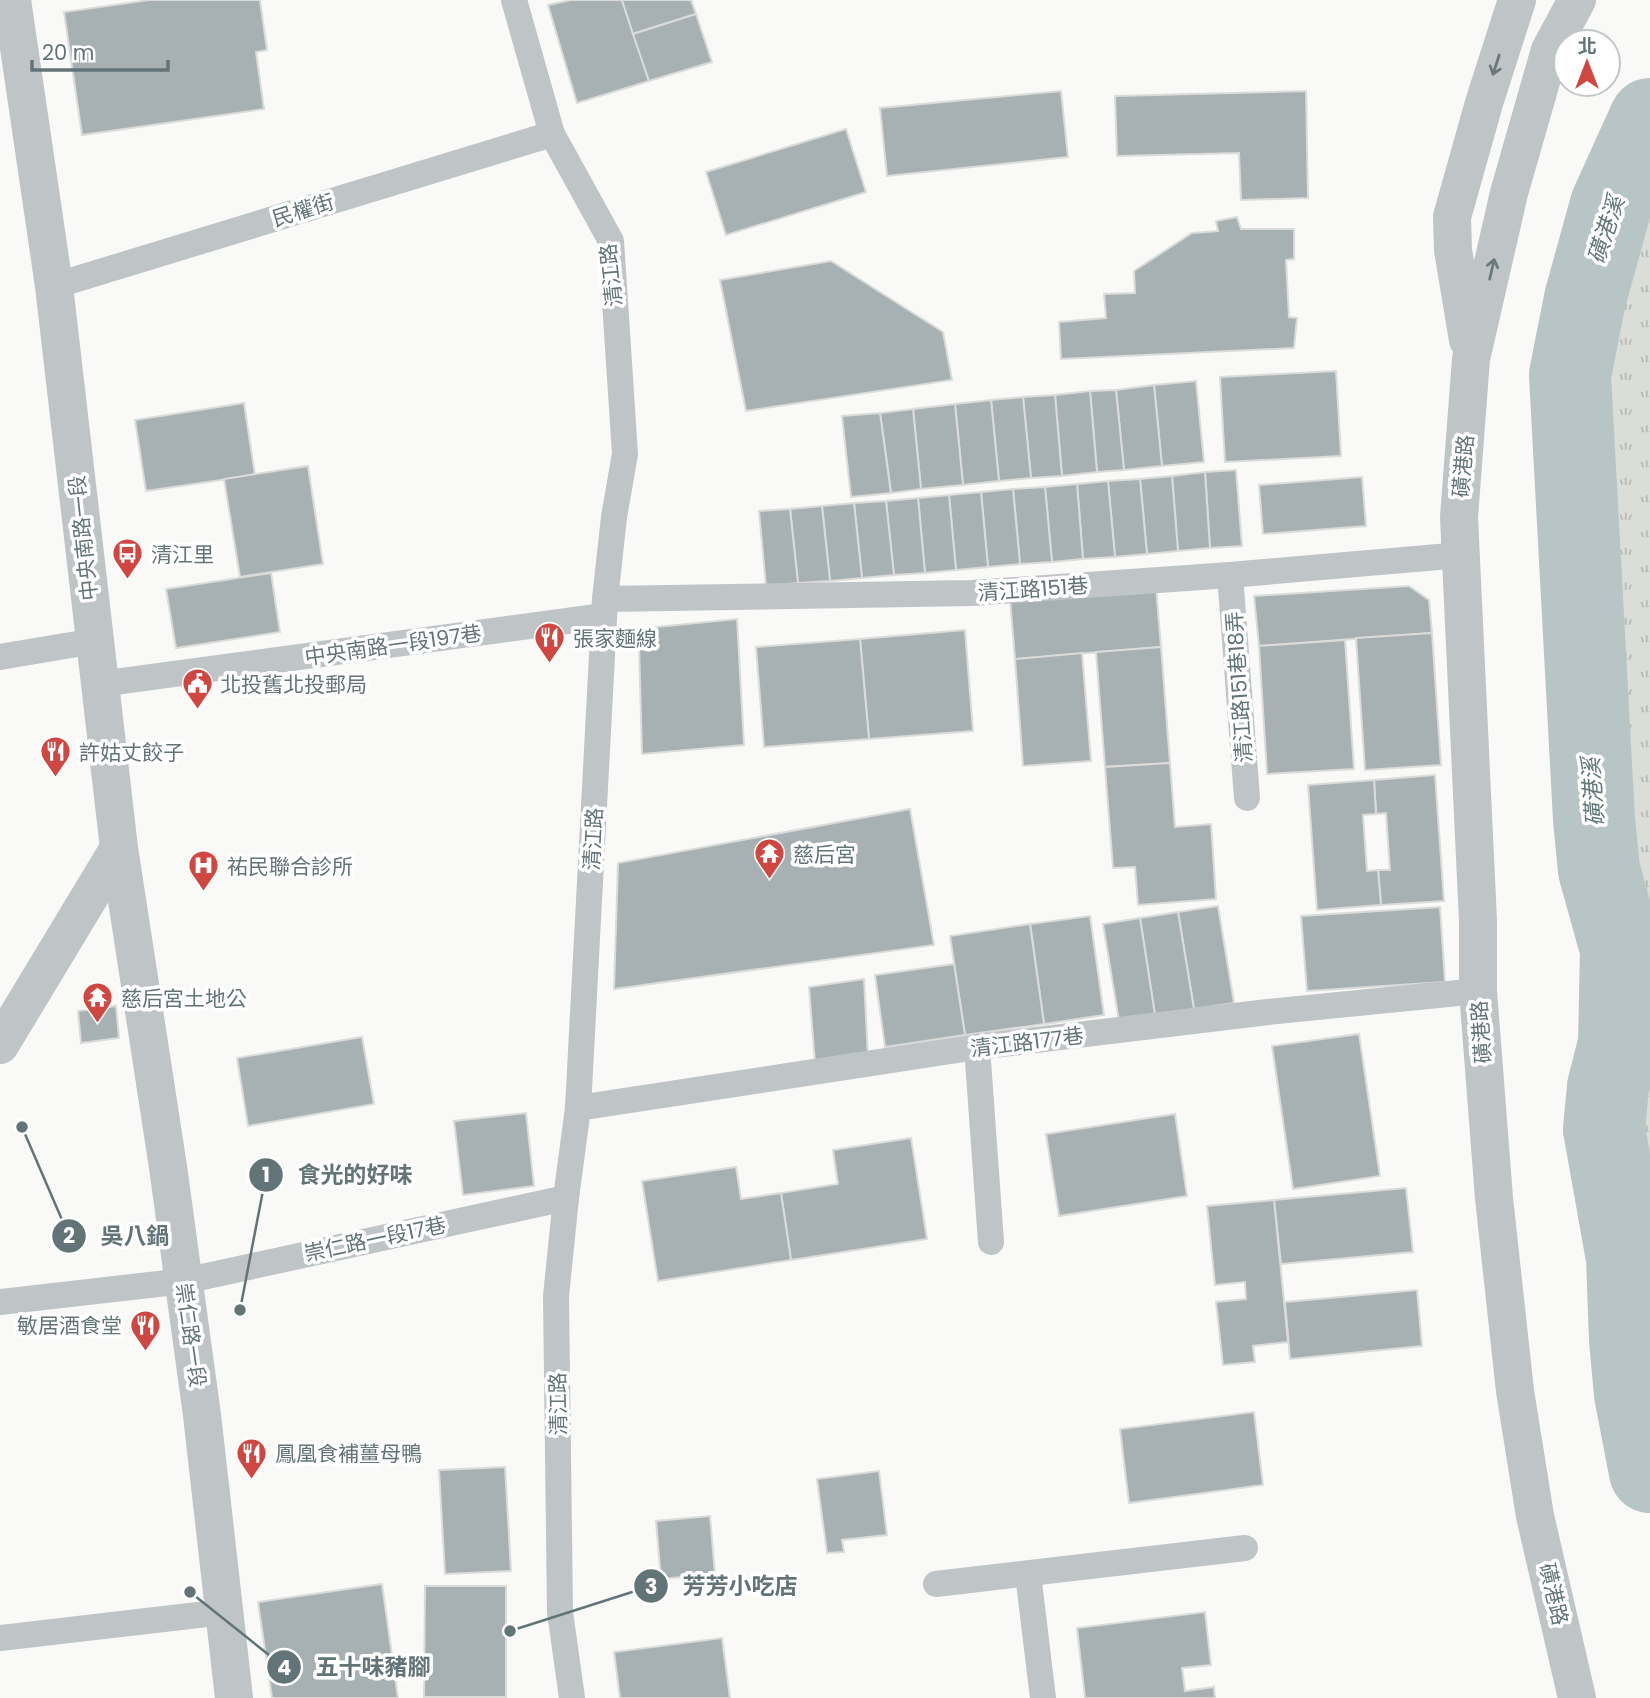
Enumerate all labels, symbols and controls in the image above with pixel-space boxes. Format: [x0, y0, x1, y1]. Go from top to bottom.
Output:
scale bar [32, 28, 168, 72]
north arrow [1552, 28, 1622, 98]
text: 北 [1577, 33, 1597, 60]
text: 20 m [42, 38, 95, 67]
one-way arrow [1489, 54, 1502, 76]
street label: 民權街 [269, 187, 337, 233]
water label: 磺港溪 [1580, 189, 1633, 268]
street label: 清江路 [593, 242, 629, 308]
one-way arrow [1485, 258, 1499, 281]
street label: 磺港路 [1446, 433, 1480, 499]
street label: 中央南路一段 [62, 474, 104, 602]
bus stop icon: 清江里 [111, 537, 145, 581]
place label: 清江里 [151, 540, 214, 569]
street label: 清江路151巷 [977, 571, 1089, 607]
street label: 清江路151巷18弄 [1219, 610, 1259, 764]
street label: 中央南路一段197巷 [303, 618, 483, 672]
restaurant icon: 張家麵線 [533, 621, 567, 665]
place label: 張家麵線 [573, 624, 657, 653]
public building icon: 北投舊北投郵局 [180, 667, 214, 711]
place label: 北投舊北投郵局 [220, 670, 367, 699]
restaurant icon: 許姑丈餃子 [39, 735, 73, 779]
place label: 許姑丈餃子 [79, 738, 184, 767]
water label: 磺港溪 [1574, 753, 1611, 828]
street label: 清江路 [577, 807, 609, 871]
temple icon: 慈后宮 [753, 837, 787, 881]
place label: 慈后宮 [793, 840, 856, 869]
hospital icon: 祐民聯合診所 [187, 849, 221, 893]
place label: 祐民聯合診所 [227, 852, 353, 881]
temple icon: 慈后宮土地公 [81, 981, 115, 1025]
place label: 慈后宮土地公 [121, 984, 247, 1013]
street label: 磺港路 [1464, 1000, 1498, 1064]
street label: 清江路177巷 [969, 1021, 1085, 1063]
callout: 食光的好味 [248, 1153, 426, 1197]
text: 食光的好味 [298, 1159, 413, 1191]
text: 1 [262, 1160, 270, 1189]
street label: 崇仁路一段17巷 [301, 1210, 449, 1268]
callout: 吳八鍋 [51, 1214, 183, 1258]
text: 吳八鍋 [101, 1220, 170, 1252]
text: 2 [63, 1221, 75, 1250]
street label: 崇仁路一段 [169, 1281, 213, 1389]
restaurant icon: 敏居酒食堂 [128, 1308, 162, 1352]
place label: 敏居酒食堂 [17, 1311, 122, 1340]
street label: 清江路 [543, 1372, 573, 1436]
restaurant icon: 鳳凰食補薑母鴨 [235, 1436, 269, 1480]
place label: 鳳凰食補薑母鴨 [275, 1439, 422, 1468]
street label: 磺港路 [1533, 1560, 1575, 1628]
callout: 芳芳小吃店 [633, 1564, 811, 1608]
text: 芳芳小吃店 [683, 1570, 798, 1602]
text: 3 [645, 1572, 657, 1601]
callout: 五十味豬腳 [266, 1645, 444, 1689]
text: 五十味豬腳 [316, 1651, 431, 1683]
text: 4 [277, 1653, 291, 1682]

